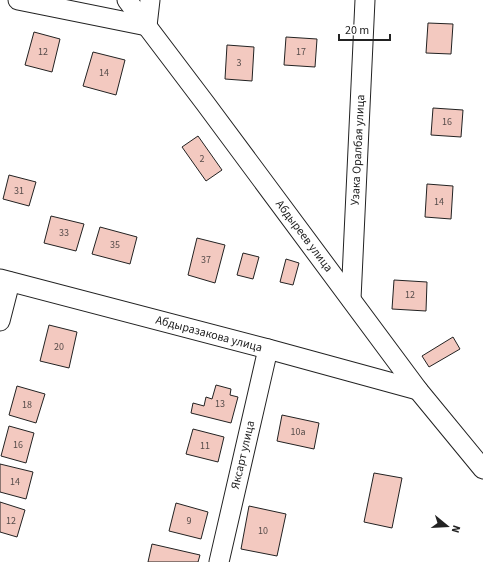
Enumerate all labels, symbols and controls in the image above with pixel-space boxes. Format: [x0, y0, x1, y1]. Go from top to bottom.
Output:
scale bar [339, 16, 390, 42]
text: 20 m [345, 22, 369, 39]
house number: 12 [38, 45, 48, 59]
house number: 17 [296, 45, 306, 59]
house number: 3 [237, 56, 242, 70]
house number: 14 [99, 66, 109, 80]
street label: Узака Оралбая улица [347, 94, 369, 206]
house number: 16 [442, 115, 452, 129]
house number: 2 [200, 152, 205, 166]
house number: 31 [14, 184, 24, 198]
house number: 14 [434, 195, 444, 209]
street label: Абдыреев улица [271, 197, 337, 275]
house number: 33 [59, 226, 69, 240]
house number: 35 [110, 238, 120, 252]
house number: 37 [201, 253, 211, 267]
house number: 12 [405, 288, 415, 302]
street label: Абдыразакова улица [154, 312, 264, 356]
house number: 20 [54, 340, 64, 354]
house number: 13 [215, 397, 225, 411]
house number: 18 [22, 398, 32, 412]
street label: Яксарт улица [227, 419, 259, 491]
house number: 10а [291, 425, 305, 439]
house number: 16 [13, 438, 23, 452]
house number: 11 [200, 439, 210, 453]
house number: 14 [10, 475, 20, 489]
north arrow [427, 506, 467, 546]
house number: 12 [6, 514, 16, 528]
house number: 9 [187, 514, 192, 528]
text: N [448, 523, 464, 535]
house number: 10 [258, 524, 268, 538]

